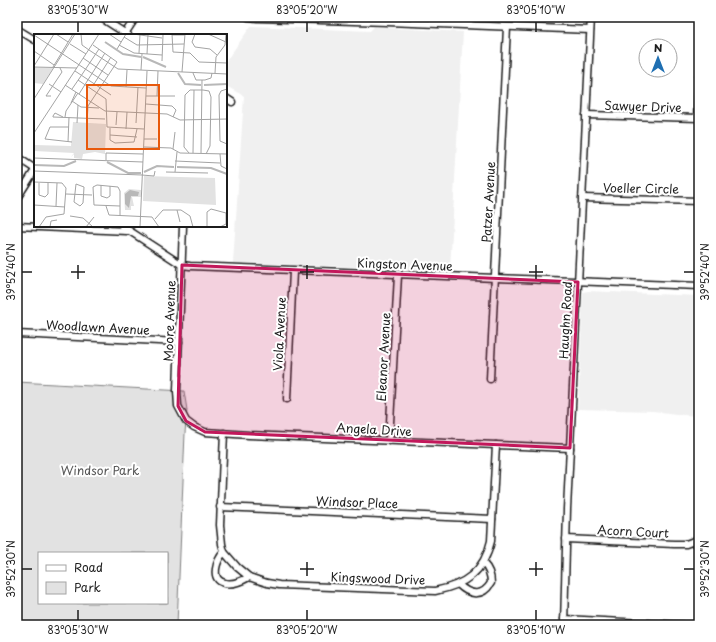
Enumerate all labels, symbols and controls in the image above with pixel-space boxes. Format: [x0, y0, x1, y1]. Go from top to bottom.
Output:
text: 83°05'30"W [48, 2, 109, 17]
text: 83°05'20"W [276, 2, 338, 17]
text: 83°05'10"W [507, 2, 566, 17]
inset map [34, 34, 227, 227]
north arrow [638, 38, 678, 78]
text: N [654, 39, 663, 56]
street label: Sawyer Drive [604, 96, 682, 116]
street label: Patzer Avenue [477, 161, 499, 243]
street label: Voeller Circle [603, 178, 679, 198]
text: 39°52'40"N [3, 243, 18, 301]
text: 39°52'40"N [697, 243, 712, 301]
street label: Kingston Avenue [357, 253, 454, 275]
street label: Moore Avenue [159, 280, 179, 362]
street label: Haughn Road [554, 281, 576, 359]
street label: Viola Avenue [268, 296, 290, 371]
street label: Eleanor Avenue [372, 312, 394, 402]
street label: Woodlawn Avenue [46, 315, 151, 339]
street label: Angela Drive [336, 418, 413, 440]
park label: Windsor Park [61, 461, 139, 479]
street label: Windsor Place [316, 492, 398, 512]
street label: Acorn Court [597, 520, 669, 542]
text: 39°52'30"N [3, 540, 18, 598]
text: 39°52'30"N [697, 540, 712, 598]
legend [38, 552, 168, 604]
text: Road [74, 558, 103, 576]
street label: Kingswood Drive [330, 567, 426, 589]
text: Park [74, 578, 101, 596]
text: 83°05'30"W [48, 622, 109, 637]
text: 83°05'20"W [276, 622, 338, 637]
text: 83°05'10"W [507, 622, 566, 637]

